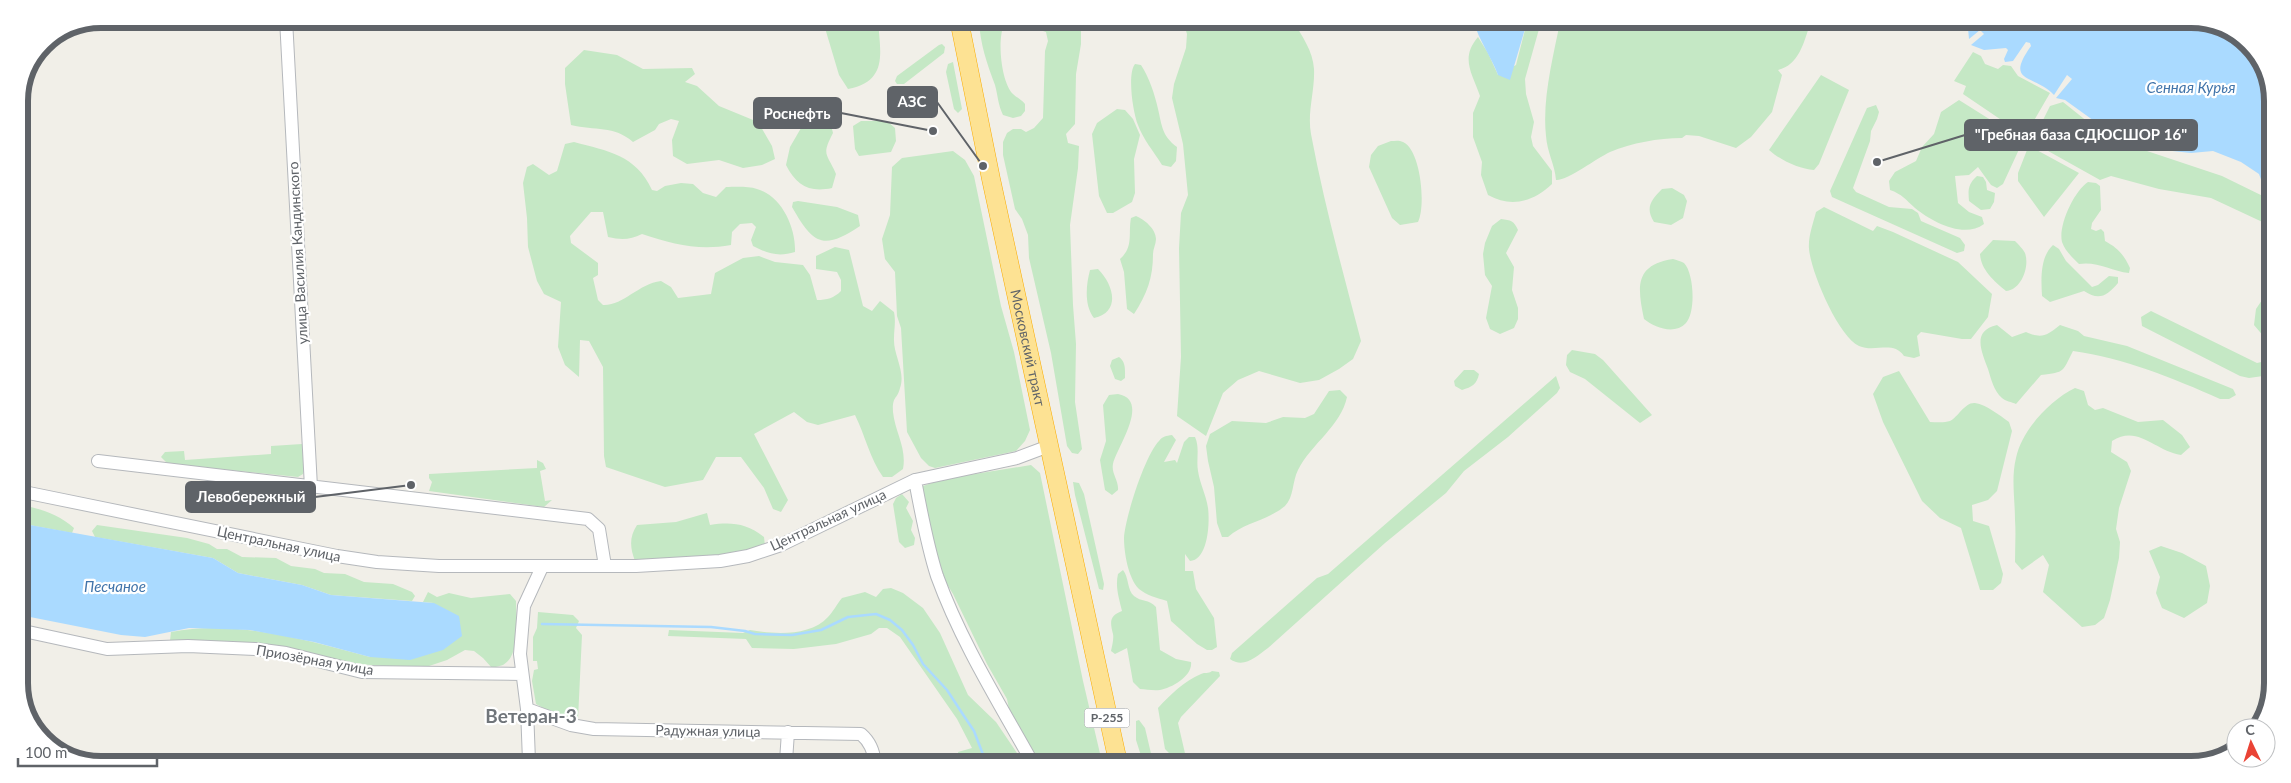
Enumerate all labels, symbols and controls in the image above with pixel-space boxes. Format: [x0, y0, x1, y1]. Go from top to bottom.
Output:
water label: Сенная Курья [2147, 78, 2235, 96]
callout: АЗС [888, 87, 937, 117]
text: АЗС [896, 92, 927, 110]
callout: Роснефть [754, 98, 841, 128]
text: Роснефть [763, 104, 831, 122]
callout: "Гребная база СДЮСШОР 16" [1965, 120, 2197, 150]
text: "Гребная база СДЮСШОР 16" [1975, 125, 2187, 143]
street label: улица Василия Кандинского [284, 161, 311, 345]
street label: Московский тракт [1007, 288, 1049, 408]
callout: Левобережный [186, 482, 315, 512]
street label: Центральная улица [767, 485, 889, 554]
text: Левобережный [195, 487, 306, 505]
street label: Центральная улица [216, 522, 343, 565]
water label: Песчаное [84, 577, 146, 595]
street label: Приозёрная улица [255, 641, 375, 678]
district label: Ветеран-3 [485, 704, 577, 727]
road number: Р-255 [1084, 708, 1130, 728]
north arrow [2226, 718, 2276, 768]
street label: Радужная улица [655, 721, 761, 740]
text: С [2245, 721, 2256, 738]
scale bar [18, 736, 156, 768]
text: 100 m [25, 743, 67, 761]

